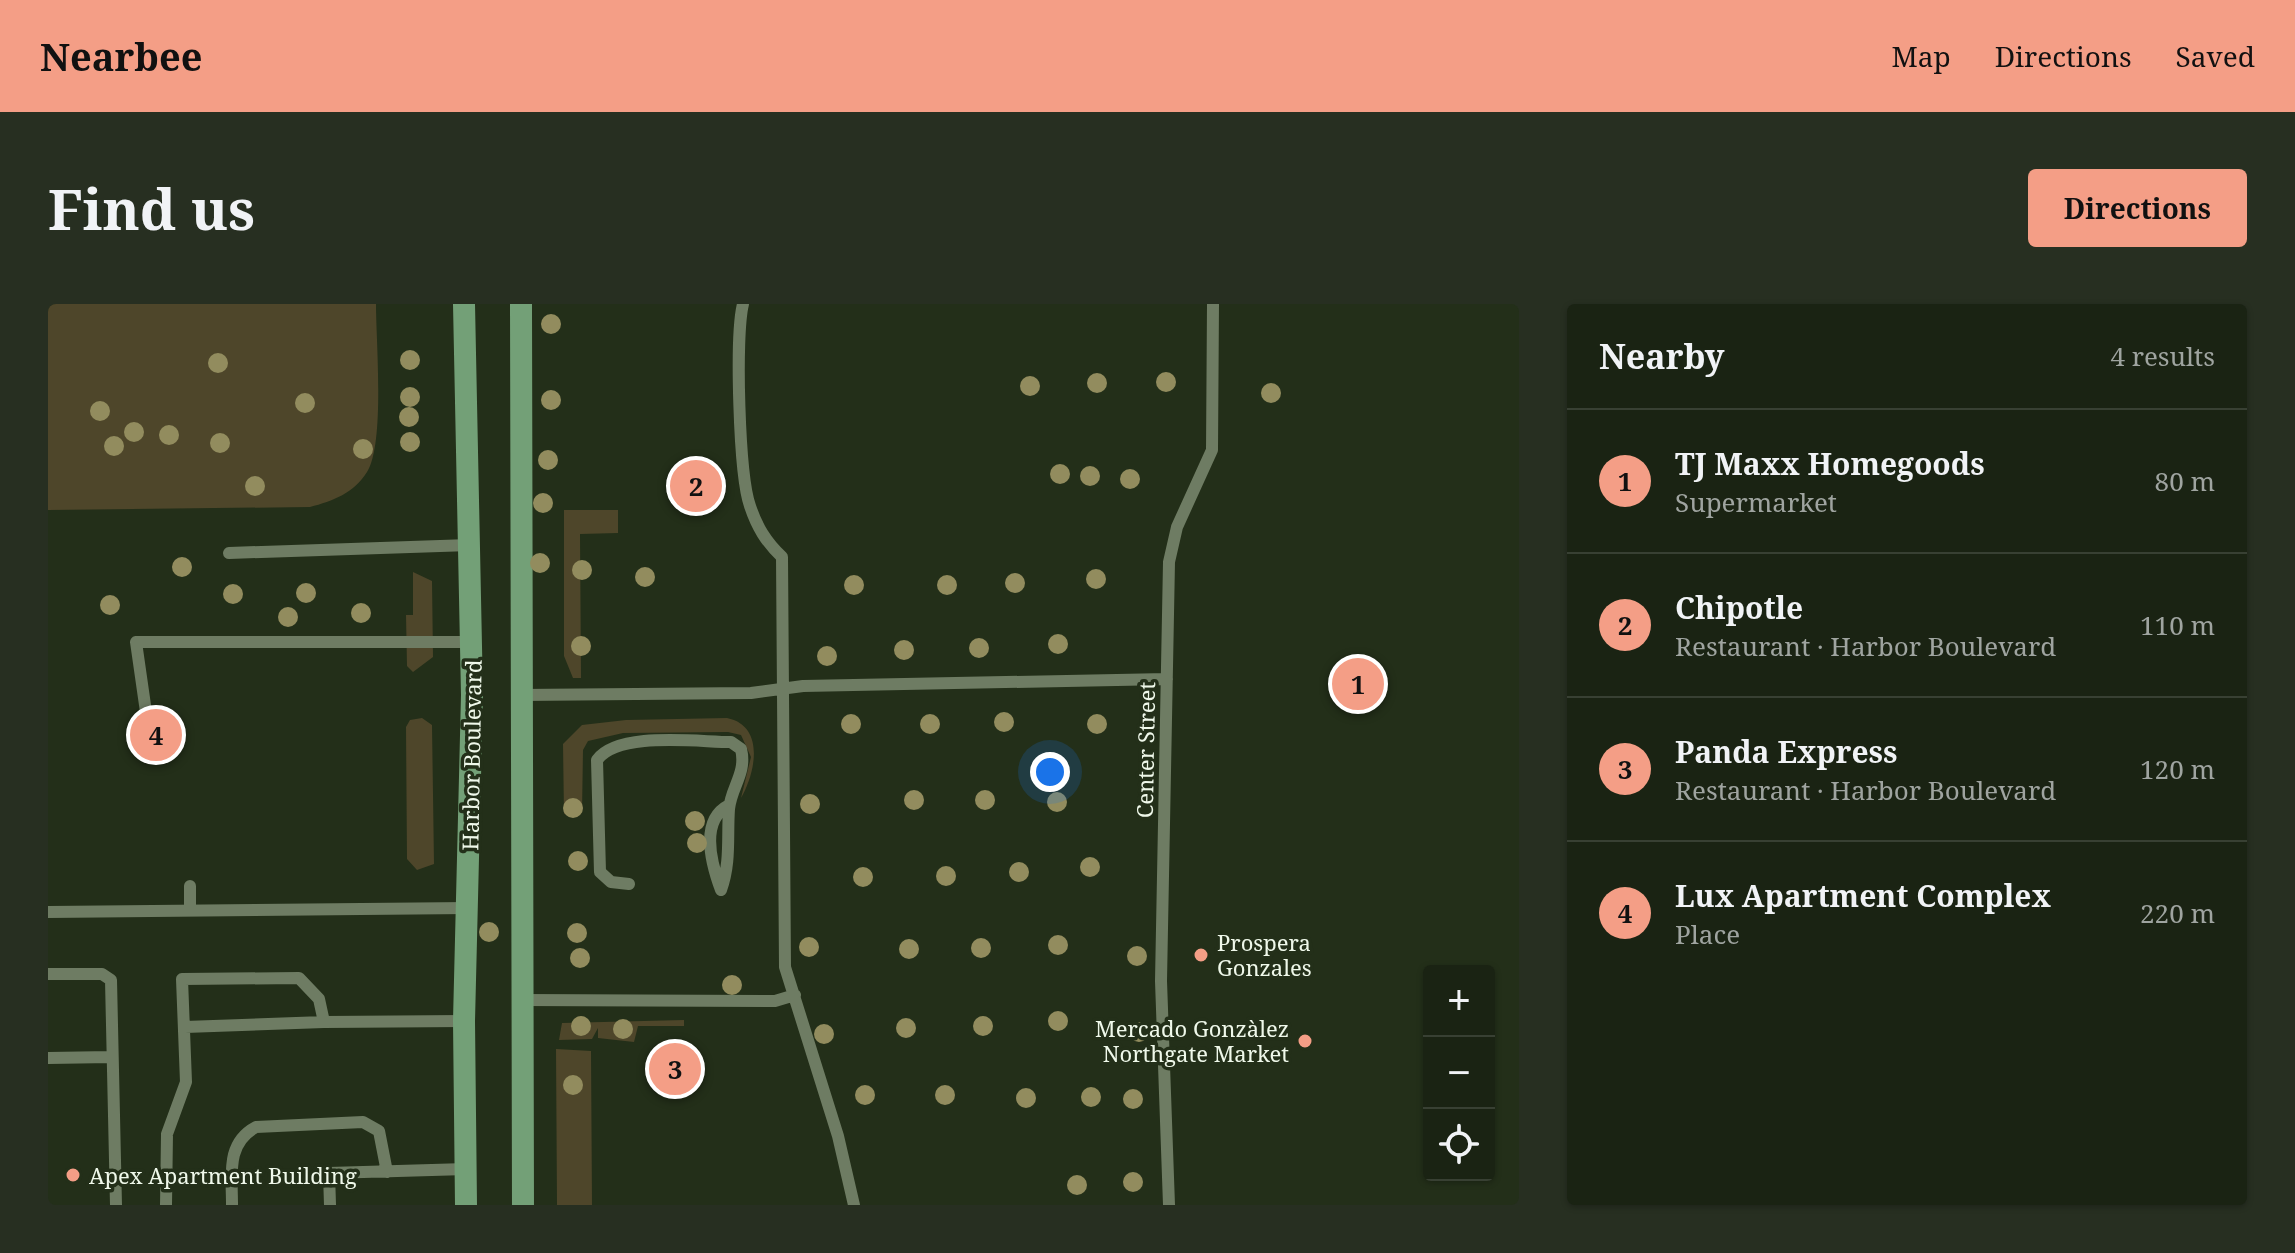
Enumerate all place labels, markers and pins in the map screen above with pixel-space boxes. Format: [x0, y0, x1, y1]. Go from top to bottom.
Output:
pin: 2 [670, 456, 722, 516]
pin: 1 [1332, 654, 1384, 714]
pin: 4 [130, 705, 182, 765]
place label: Prospera Gonzales [1217, 927, 1312, 982]
marker: Prospera Gonzales [1192, 946, 1210, 964]
place label: Mercado Gonzàlez Northgate Market [1095, 1013, 1289, 1068]
marker: Mercado Gonzàlez Northgate Market [1296, 1032, 1314, 1050]
pin: 3 [649, 1039, 701, 1099]
place label: Apex Apartment Building [89, 1160, 357, 1190]
marker: Apex Apartment Building [64, 1166, 82, 1184]

